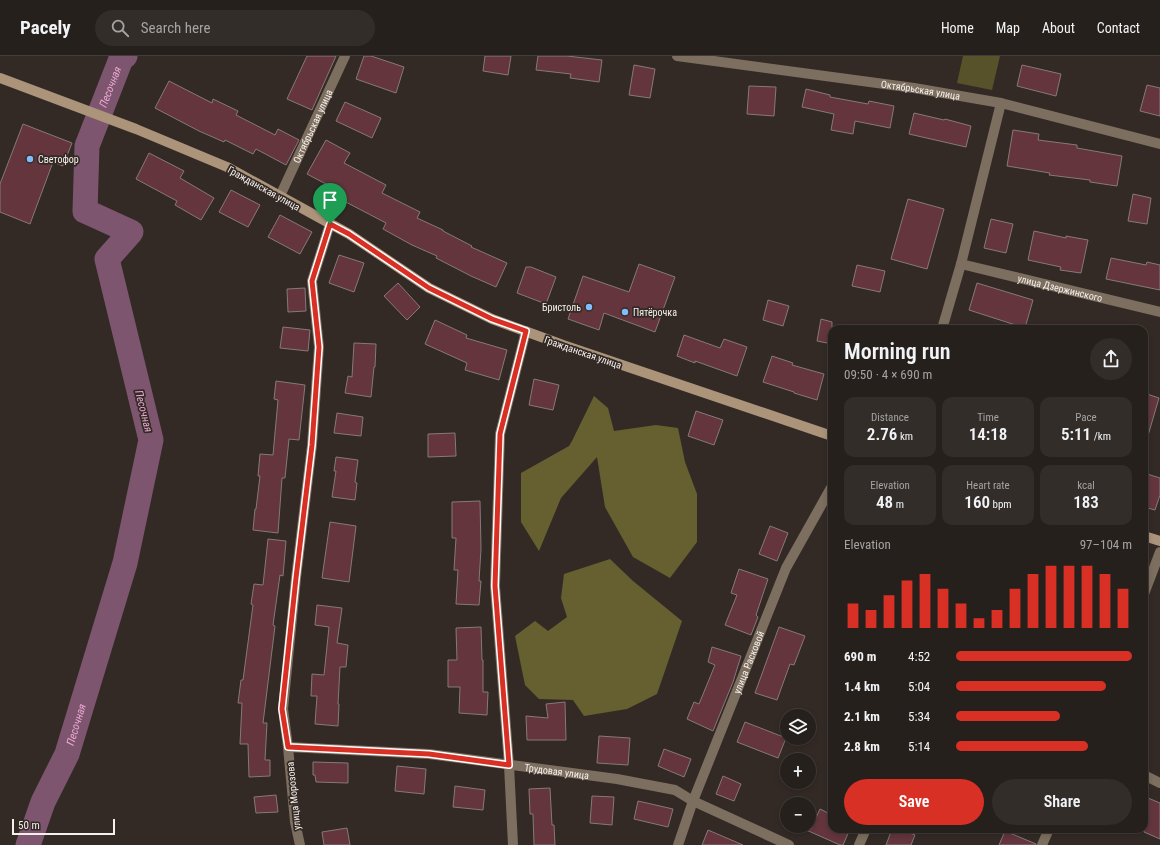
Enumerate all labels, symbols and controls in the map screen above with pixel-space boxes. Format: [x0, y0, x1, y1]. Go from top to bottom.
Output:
search box [95, 10, 375, 46]
text: Pacely [20, 16, 71, 39]
icon: search [109, 17, 131, 39]
text: Search here [141, 19, 211, 37]
text: Home [941, 20, 974, 36]
text: Map [996, 20, 1020, 36]
text: About [1042, 20, 1075, 36]
text: Contact [1097, 20, 1140, 36]
water label: Песочная [97, 65, 124, 109]
street label: Октябрьская улица [880, 79, 961, 102]
street label: Октябрьская улица [291, 88, 335, 165]
marker: Светофор [25, 154, 35, 164]
place label: Светофор [38, 154, 79, 165]
street label: Гражданская улица [226, 164, 302, 213]
pin [313, 183, 347, 224]
icon: arrive [319, 189, 341, 211]
street label: улица Дзержинского [1016, 273, 1104, 304]
place label: Бристоль [542, 302, 581, 313]
marker: Бристоль [584, 302, 594, 312]
marker: Пятёрочка [620, 307, 630, 317]
place label: Пятёрочка [633, 307, 677, 318]
street label: Гражданская улица [543, 334, 623, 371]
button: share [1090, 338, 1132, 380]
text: Morning run [844, 339, 951, 364]
text: 09:50 · 4 × 690 m [844, 367, 932, 382]
water label: Песочная [132, 389, 155, 433]
text: Distance [871, 411, 909, 424]
text: Time [977, 411, 999, 424]
text: Pace [1075, 411, 1097, 424]
text: 2.76 [867, 424, 897, 444]
text: 14:18 [969, 424, 1007, 444]
text: 5:11 [1061, 424, 1091, 444]
text: km [897, 430, 913, 443]
text: /km [1091, 430, 1111, 443]
text: Elevation [870, 479, 910, 492]
text: Heart rate [966, 479, 1010, 492]
text: kcal [1077, 479, 1095, 492]
text: 48 [876, 492, 893, 512]
text: 160 [964, 492, 990, 512]
text: 183 [1073, 492, 1099, 512]
text: m [893, 498, 904, 511]
text: bpm [990, 498, 1012, 511]
text: Elevation [844, 537, 891, 552]
text: 97–104 m [1080, 537, 1132, 552]
street label: улица Расковой [731, 629, 766, 695]
text: 690 m [844, 649, 876, 664]
text: 4:52 [908, 649, 930, 664]
text: 1.4 km [844, 679, 880, 694]
text: 5:04 [908, 679, 930, 694]
water label: Песочная [64, 702, 89, 747]
map controls [780, 709, 816, 833]
button: layers [780, 709, 816, 745]
text: 2.1 km [844, 709, 880, 724]
text: 5:34 [908, 709, 930, 724]
text: 2.8 km [844, 739, 880, 754]
text: 5:14 [908, 739, 930, 754]
button: + [780, 753, 816, 789]
street label: улица Морозова [284, 761, 303, 830]
street label: Трудовая улица [524, 762, 590, 781]
button: Save [844, 779, 984, 825]
button: Share [992, 779, 1132, 825]
button: − [780, 797, 816, 833]
scale bar [12, 817, 115, 836]
text: 50 m [18, 819, 40, 832]

